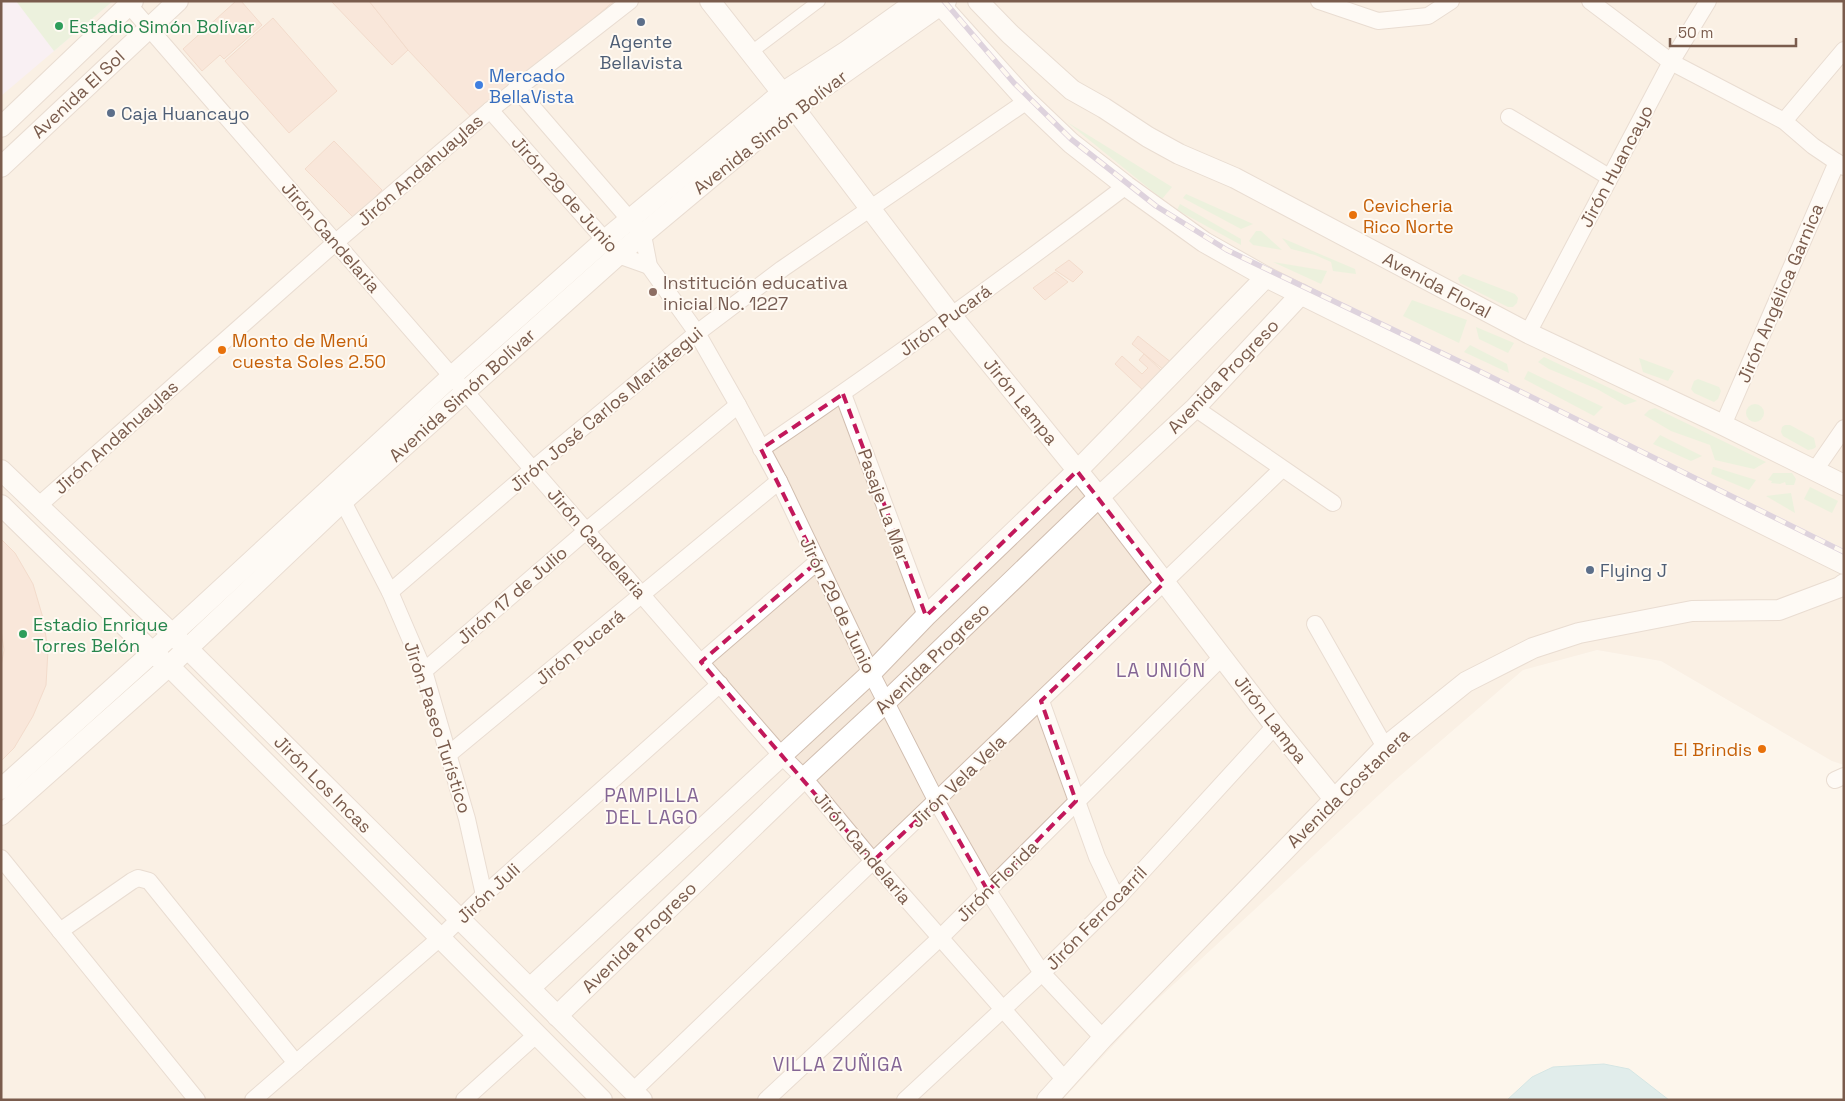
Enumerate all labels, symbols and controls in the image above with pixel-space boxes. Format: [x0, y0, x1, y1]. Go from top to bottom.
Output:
place label: Estadio Simón Bolívar [69, 15, 255, 38]
scale bar [1670, 15, 1796, 47]
marker: Agente Bellavista [635, 16, 647, 28]
marker: Estadio Simón Bolívar [53, 20, 65, 32]
text: 50 m [1678, 23, 1713, 42]
place label: Agente Bellavista [599, 30, 683, 74]
street label: Avenida El Sol [27, 45, 129, 143]
place label: Mercado BellaVista [489, 64, 574, 108]
street label: Avenida Simón Bolívar [688, 65, 852, 199]
marker: Mercado BellaVista [473, 79, 485, 91]
street label: Jirón Huancayo [1574, 101, 1658, 231]
place label: Caja Huancayo [121, 102, 250, 125]
marker: Caja Huancayo [105, 107, 117, 119]
street label: Jirón Andahuaylas [352, 109, 488, 231]
street label: Jirón 29 de Junio [506, 131, 624, 257]
street label: Jirón Candelaria [276, 177, 386, 297]
place label: Cevicheria Rico Norte [1363, 194, 1454, 238]
street label: Jirón Angélica Garnica [1732, 200, 1828, 386]
marker: Cevicheria Rico Norte [1347, 209, 1359, 221]
street label: Avenida Floral [1379, 247, 1495, 323]
place label: Institución educativa inicial No. 1227 [663, 271, 848, 315]
street label: Jirón Pucará [894, 279, 996, 361]
marker: Institución educativa inicial No. 1227 [647, 286, 659, 298]
street label: Avenida Progreso [1162, 314, 1284, 438]
street label: Jirón José Carlos Mariátegui [505, 321, 707, 497]
street label: Avenida Simón Bolívar [384, 323, 540, 467]
place label: Monto de Menú cuesta Soles 2.50 [232, 329, 386, 373]
marker: Monto de Menú cuesta Soles 2.50 [216, 344, 228, 356]
street label: Jirón Lampa [979, 353, 1063, 449]
street label: Jirón Andahuaylas [49, 375, 183, 499]
street label: Pasaje La Mar [853, 446, 915, 565]
street label: Jirón Candelaria [542, 483, 652, 603]
street label: Jirón 29 de Junio [795, 533, 881, 677]
street label: Jirón 17 de Julio [452, 541, 572, 649]
place label: Flying J [1600, 559, 1667, 582]
marker: Flying J [1584, 564, 1596, 576]
street label: Avenida Progreso [870, 597, 994, 719]
street label: Jirón Pucará [531, 604, 629, 690]
place label: Estadio Enrique Torres Belón [33, 613, 168, 657]
marker: Estadio Enrique Torres Belón [17, 628, 29, 640]
street label: Jirón Paseo Turístico [399, 638, 477, 816]
district label: LA UNIÓN [1116, 658, 1206, 683]
street label: Jirón Lampa [1229, 670, 1313, 768]
street label: Avenida Costanera [1282, 723, 1414, 853]
street label: Jirón Los Incas [269, 730, 377, 838]
street label: Jirón Vela Vela [905, 730, 1011, 832]
place label: El Brindis [1673, 738, 1752, 761]
marker: El Brindis [1756, 743, 1768, 755]
district label: PAMPILLA DEL LAGO [604, 783, 700, 830]
street label: Jirón Candelaria [809, 787, 917, 909]
street label: Jirón Florida [951, 835, 1043, 927]
street label: Jirón Juli [451, 858, 525, 928]
street label: Jirón Ferrocarril [1040, 861, 1152, 975]
street label: Avenida Progreso [577, 876, 701, 998]
district label: VILLA ZUÑIGA [772, 1052, 904, 1077]

